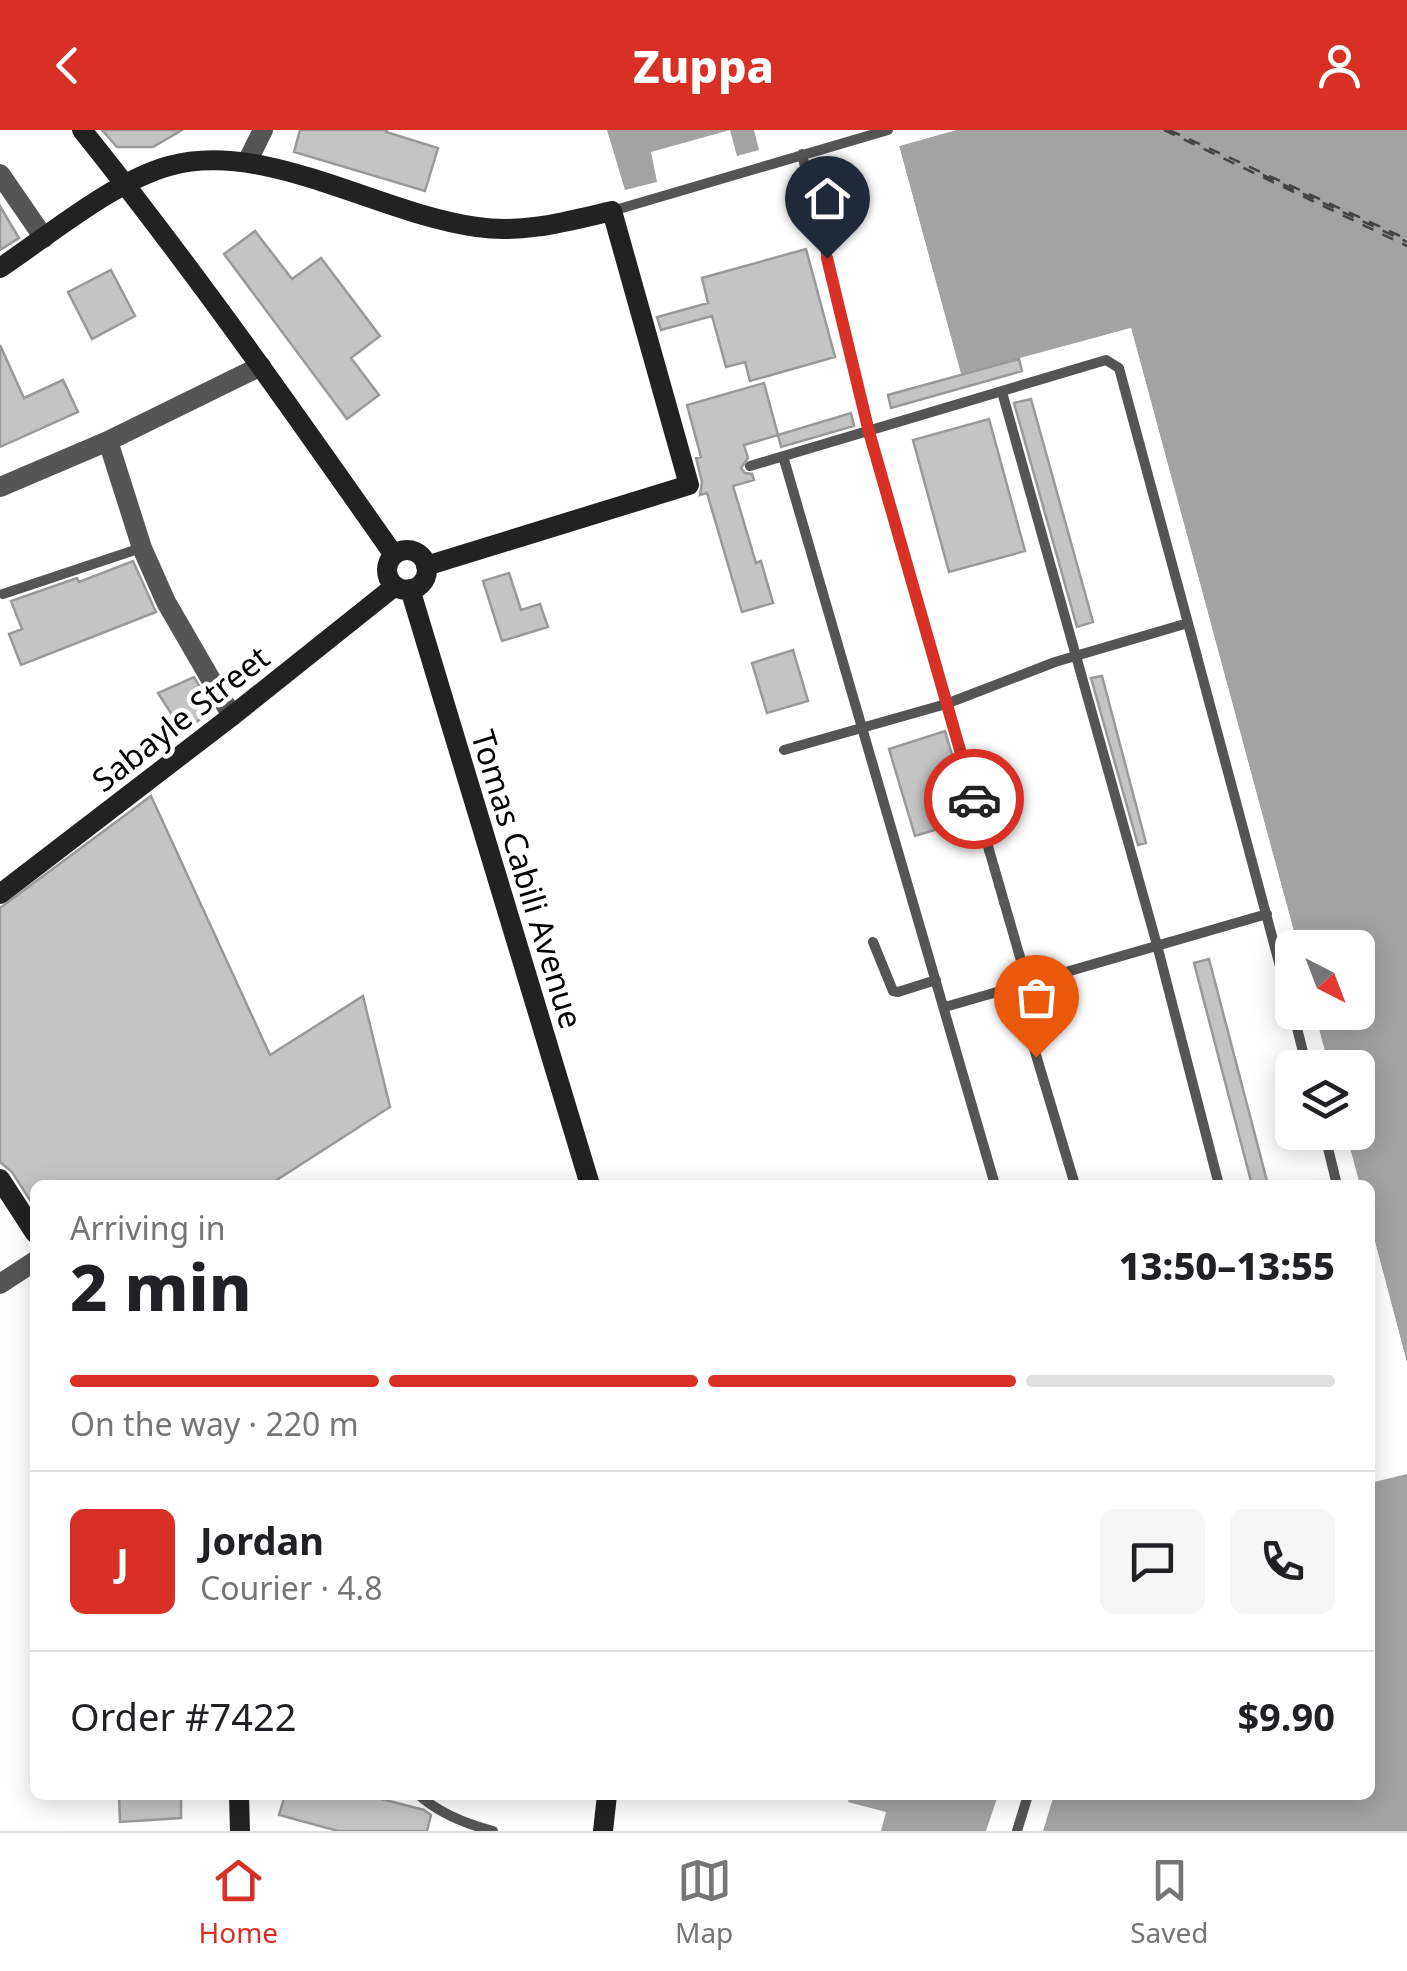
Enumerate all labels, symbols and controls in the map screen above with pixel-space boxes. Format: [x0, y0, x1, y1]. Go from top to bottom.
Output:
text: Zuppa [633, 35, 774, 96]
icon: back [40, 38, 95, 93]
icon: person [1312, 38, 1367, 93]
pin [785, 156, 870, 259]
icon: home [800, 171, 855, 226]
street label: Sabayle Street [83, 635, 277, 801]
street label: Tomas Cabili Avenue [462, 725, 594, 1033]
courier [924, 749, 1024, 849]
icon: car [947, 772, 1002, 827]
north arrow [1275, 930, 1375, 1030]
map controls [1275, 930, 1375, 1150]
pin [994, 955, 1079, 1058]
icon: bag [1009, 970, 1064, 1025]
button: layers [1275, 1050, 1375, 1150]
text: Arriving in [70, 1206, 225, 1249]
text: 13:50–13:55 [1119, 1239, 1335, 1291]
text: 2 min [70, 1242, 252, 1330]
text: On the way · 220 m [70, 1402, 359, 1445]
button: chat [1100, 1509, 1205, 1614]
button: phone [1230, 1509, 1335, 1614]
text: Jordan [200, 1514, 324, 1566]
text: J [116, 1535, 129, 1587]
text: Courier · 4.8 [200, 1566, 383, 1609]
text: Order #7422 [70, 1690, 296, 1742]
text: $9.90 [1237, 1690, 1335, 1742]
tab: Home [198, 1853, 278, 1951]
tab: Map [675, 1853, 733, 1951]
tab: Saved [1130, 1853, 1209, 1951]

